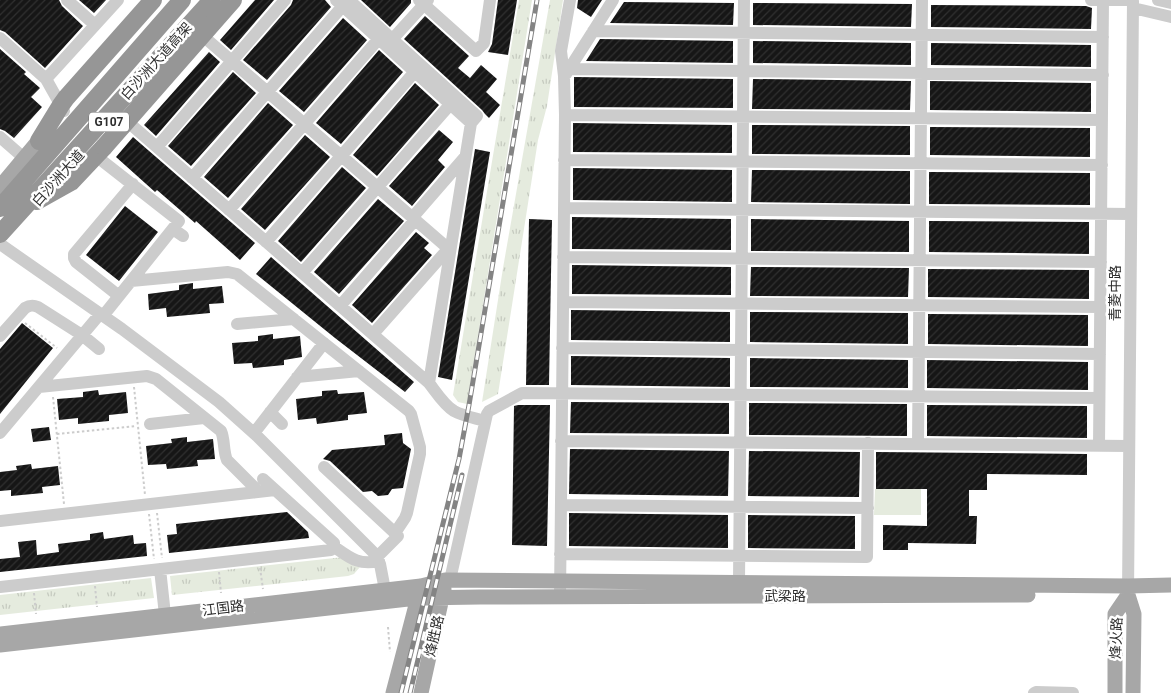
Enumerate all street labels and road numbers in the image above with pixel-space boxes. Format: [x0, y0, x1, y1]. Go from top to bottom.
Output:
street label: 白沙洲大道高架 [117, 19, 195, 103]
road number: G107 [89, 112, 129, 132]
street label: 白沙洲大道 [29, 147, 87, 209]
street label: 青菱中路 [1107, 265, 1123, 321]
street label: 武梁路 [764, 588, 806, 604]
street label: 江国路 [201, 598, 245, 618]
street label: 烽胜路 [421, 614, 447, 658]
street label: 烽火路 [1107, 617, 1125, 659]

